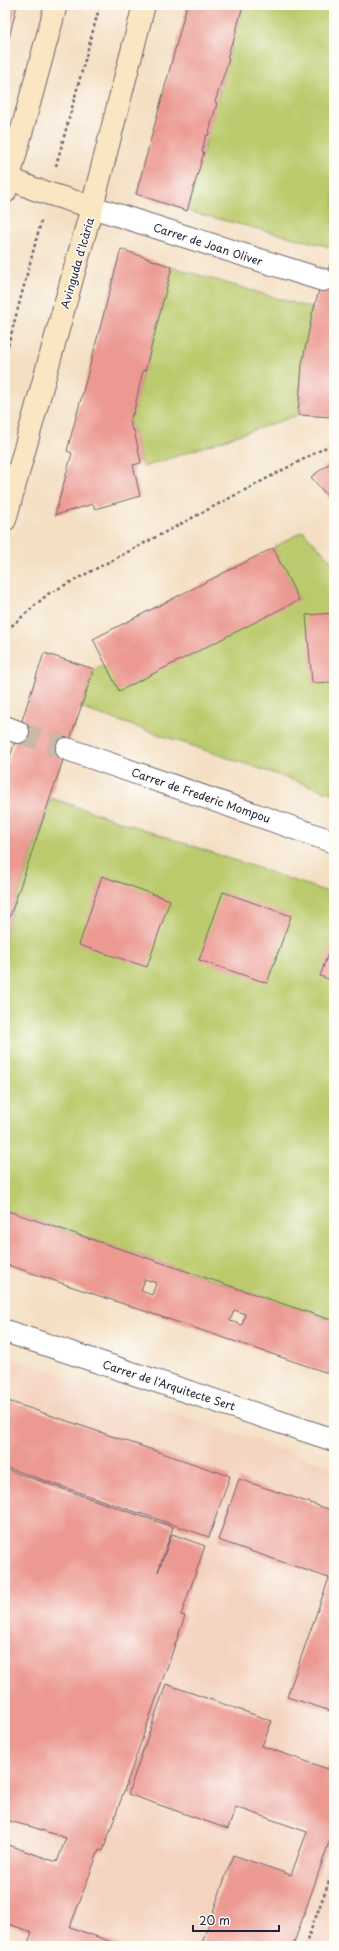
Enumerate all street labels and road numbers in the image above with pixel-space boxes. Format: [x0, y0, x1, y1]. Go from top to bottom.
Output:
street label: Avinguda d'Icària [56, 215, 98, 311]
street label: Carrer de Joan Oliver [151, 218, 266, 270]
street label: Carrer de Frederic Mompou [129, 763, 273, 827]
street label: Carrer de l'Arquitecte Sert [100, 1355, 238, 1415]

